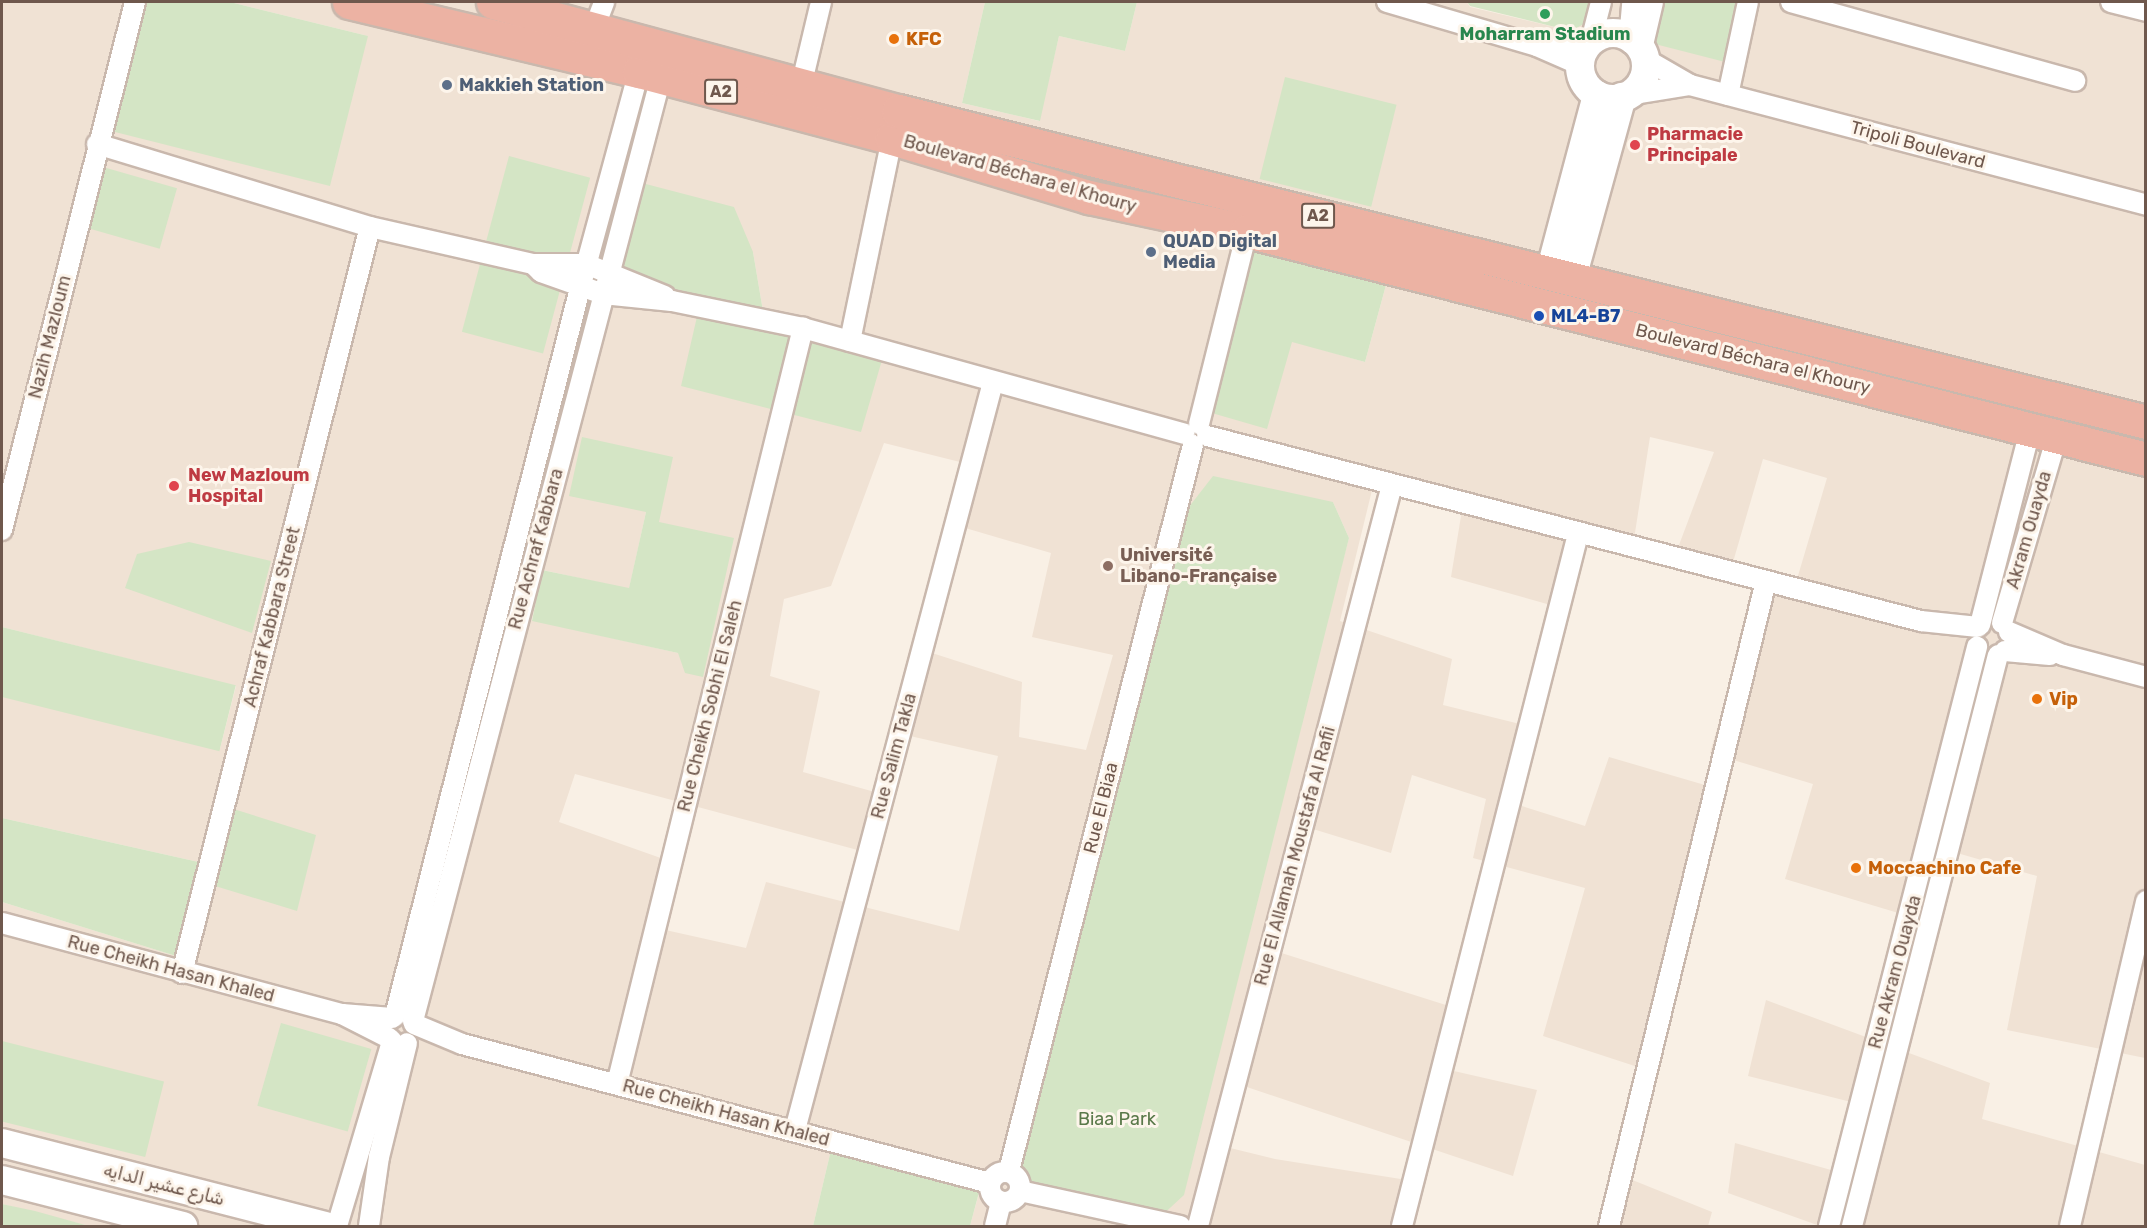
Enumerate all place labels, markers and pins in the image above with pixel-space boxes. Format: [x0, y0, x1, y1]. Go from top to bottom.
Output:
marker: Moharram Stadium [1538, 7, 1552, 21]
place label: Moharram Stadium [1460, 23, 1630, 45]
place label: KFC [906, 28, 942, 50]
marker: KFC [887, 32, 901, 46]
place label: Makkieh Station [459, 74, 604, 96]
marker: Makkieh Station [440, 78, 454, 92]
place label: Pharmacie Principale [1647, 124, 1743, 166]
marker: Pharmacie Principale [1628, 138, 1642, 152]
place label: QUAD Digital Media [1163, 231, 1277, 274]
marker: QUAD Digital Media [1144, 245, 1158, 259]
place label: ML4-B7 [1551, 305, 1620, 327]
marker: ML4-B7 [1532, 309, 1546, 323]
place label: New Mazloum Hospital [188, 465, 310, 508]
marker: New Mazloum Hospital [165, 477, 183, 495]
place label: Université Libano-Française [1120, 545, 1277, 588]
marker: Université Libano-Française [1101, 559, 1115, 573]
place label: Vip [2049, 688, 2078, 710]
marker: Vip [2030, 692, 2044, 706]
place label: Moccachino Cafe [1868, 857, 2021, 879]
marker: Moccachino Cafe [1849, 861, 1863, 875]

